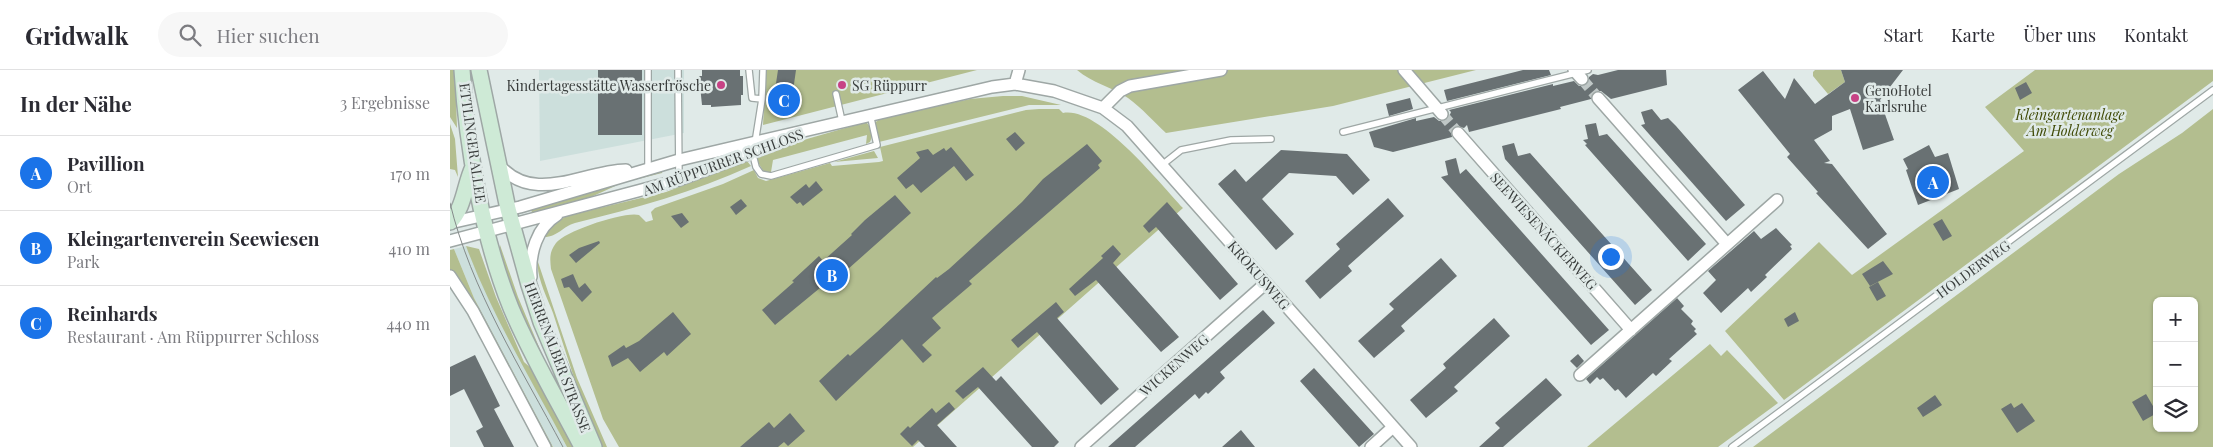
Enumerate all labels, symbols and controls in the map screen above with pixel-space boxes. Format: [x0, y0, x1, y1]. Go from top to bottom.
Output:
search box [158, 12, 508, 57]
text: Gridwalk [25, 19, 128, 51]
icon: search [176, 21, 204, 49]
text: Hier suchen [216, 22, 320, 48]
text: Start [1883, 23, 1923, 47]
text: Karte [1951, 23, 1995, 47]
text: Über uns [2023, 23, 2096, 47]
text: Kontakt [2124, 23, 2188, 47]
place label: Kindertagesstätte Wasserfrösche [506, 76, 711, 95]
place label: SG Rüppurr [852, 76, 928, 95]
marker: Kindertagesstätte Wasserfrösche [715, 79, 727, 91]
marker: SG Rüppurr [836, 79, 848, 91]
pin: C [768, 81, 800, 119]
place label: GenoHotel Karlsruhe [1865, 81, 1932, 116]
street label: ETTLINGER ALLEE [455, 82, 491, 204]
text: In der Nähe [20, 89, 132, 117]
text: 3 Ergebnisse [340, 92, 430, 113]
marker: GenoHotel Karlsruhe [1849, 92, 1861, 104]
park label: Kleingartenanlage Am Holderweg [2014, 105, 2125, 140]
street label: AM RÜPPURRER SCHLOSS [639, 124, 806, 200]
text: Pavillion [67, 150, 145, 176]
text: A [31, 163, 41, 184]
text: 170 m [390, 163, 430, 184]
pin: A [1917, 163, 1949, 201]
street label: SEEWIESENÄCKERWEG [1486, 168, 1602, 294]
text: Ort [67, 176, 92, 197]
text: Kleingartenverein Seewiesen [67, 225, 320, 251]
street label: KROKUSWEG [1224, 236, 1294, 314]
street label: HOLDERWEG [1932, 236, 2014, 302]
text: B [31, 238, 41, 259]
text: 410 m [388, 238, 430, 259]
your location [1598, 244, 1624, 270]
text: Park [67, 251, 100, 272]
pin: B [816, 256, 848, 294]
street label: HERRENALBER STRASSE [521, 279, 595, 435]
map controls [2153, 297, 2198, 432]
button: + [2153, 297, 2198, 342]
text: Reinhards [67, 300, 158, 326]
text: C [30, 313, 42, 334]
text: 440 m [386, 313, 430, 334]
text: Restaurant · Am Rüppurrer Schloss [67, 326, 319, 347]
street label: WICKENWEG [1135, 330, 1213, 401]
button: − [2153, 342, 2198, 387]
button: layers [2153, 387, 2198, 432]

